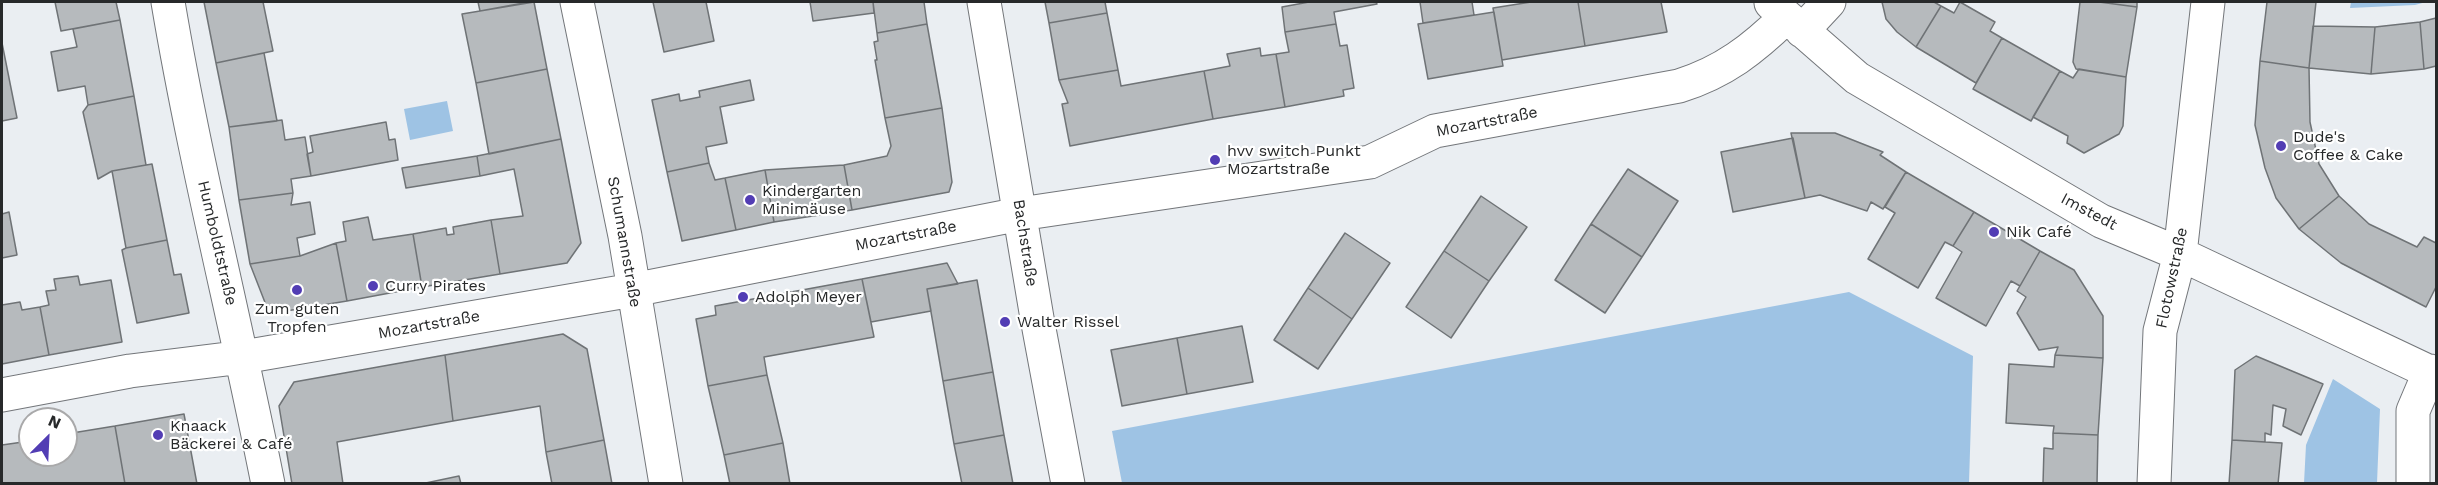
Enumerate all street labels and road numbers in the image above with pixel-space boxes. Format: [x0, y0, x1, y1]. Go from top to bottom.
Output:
street label: Mozartstraße [1435, 103, 1539, 141]
street label: Schumannstraße [603, 175, 645, 309]
street label: Humboldtstraße [193, 179, 241, 307]
street label: Imstedt [2058, 189, 2120, 235]
street label: Bachstraße [1009, 198, 1041, 288]
street label: Mozartstraße [854, 217, 958, 255]
street label: Flotowstraße [2152, 226, 2192, 330]
street label: Mozartstraße [377, 307, 481, 343]

